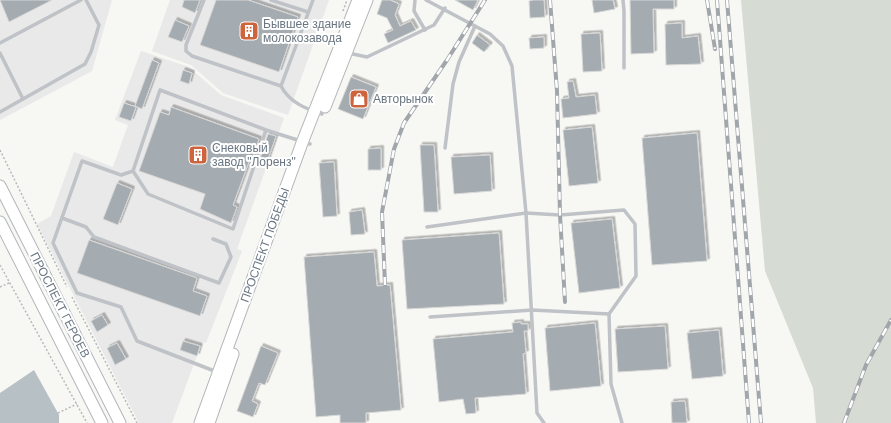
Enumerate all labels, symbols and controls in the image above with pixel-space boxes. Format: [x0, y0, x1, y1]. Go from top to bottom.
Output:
place label: Бывшее здание молокозавода [263, 17, 351, 45]
building icon: Бывшее здание молокозавода [238, 20, 260, 42]
shop icon: Авторынок [348, 88, 370, 110]
place label: Авторынок [373, 92, 434, 106]
place label: Снековый завод "Лоренз" [212, 141, 296, 169]
building icon: Снековый завод "Лоренз" [187, 144, 209, 166]
street label: ПРОСПЕКТ ПОБЕДЫ [238, 186, 292, 304]
street label: ПРОСПЕКТ ГЕРОЕВ [27, 250, 93, 360]

